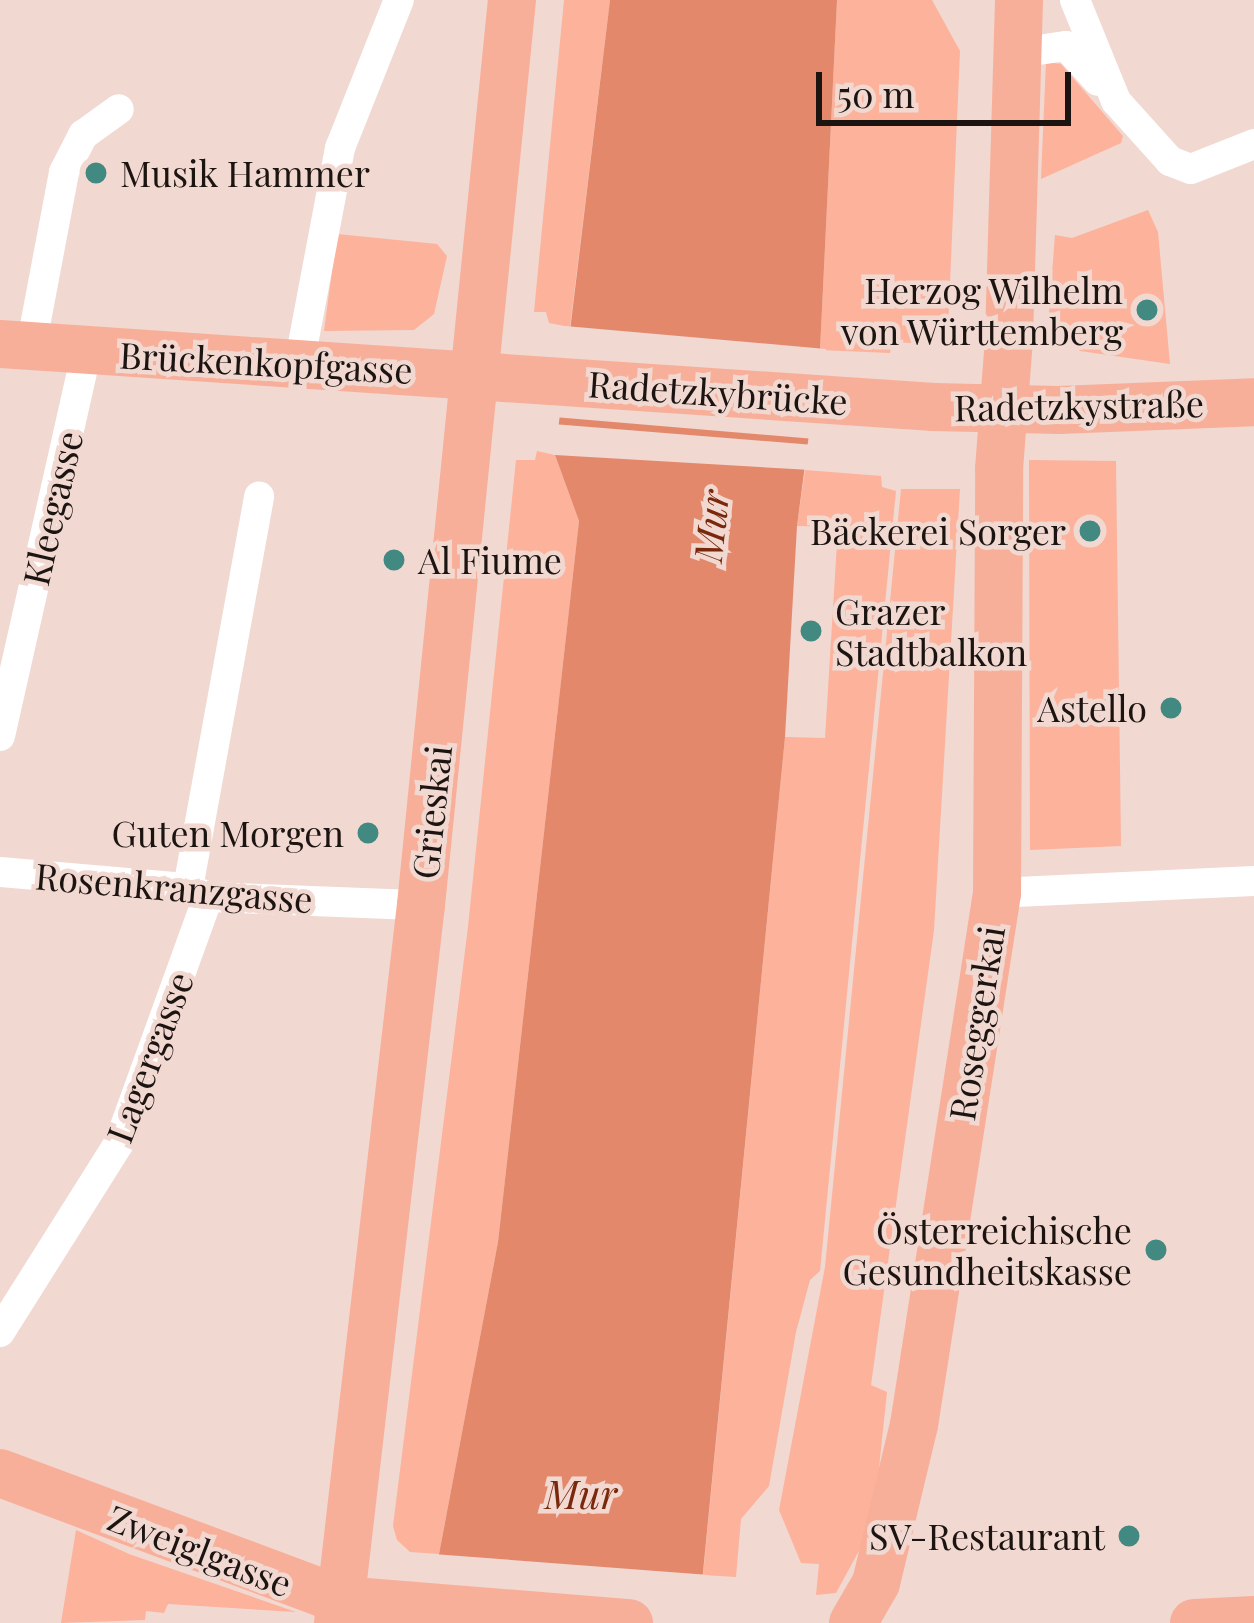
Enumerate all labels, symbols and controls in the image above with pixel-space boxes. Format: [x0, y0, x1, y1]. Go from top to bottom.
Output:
scale bar [822, 48, 1077, 122]
text: 50 m [837, 69, 914, 117]
place label: Musik Hammer [120, 151, 370, 195]
marker: Musik Hammer [83, 160, 109, 186]
place label: Herzog Wilhelm von Württemberg [840, 267, 1123, 352]
marker: Herzog Wilhelm von Württemberg [1134, 297, 1160, 323]
street label: Brückenkopfgasse [118, 333, 414, 391]
street label: Radetzkybrücke [587, 361, 849, 423]
street label: Radetzkystraße [954, 381, 1204, 429]
street label: Kleegasse [13, 427, 91, 589]
water label: Mur [683, 488, 737, 564]
place label: Bäckerei Sorger [810, 509, 1066, 553]
marker: Bäckerei Sorger [1077, 518, 1103, 544]
place label: Al Fiume [418, 538, 562, 582]
marker: Al Fiume [381, 547, 407, 573]
place label: Grazer Stadtbalkon [835, 588, 1027, 673]
marker: Grazer Stadtbalkon [798, 618, 824, 644]
place label: Astello [1037, 686, 1147, 730]
marker: Astello [1158, 695, 1184, 721]
street label: Grieskai [403, 743, 459, 881]
place label: Guten Morgen [112, 811, 344, 855]
marker: Guten Morgen [355, 820, 381, 846]
street label: Rosenkranzgasse [34, 853, 314, 921]
street label: Roseggerkai [939, 923, 1013, 1123]
street label: Lagergasse [97, 966, 201, 1148]
place label: Österreichische Gesundheitskasse [843, 1207, 1132, 1292]
marker: Österreichische Gesundheitskasse [1143, 1237, 1169, 1263]
water label: Mur [545, 1470, 617, 1516]
street label: Zweiglgasse [102, 1495, 298, 1605]
place label: SV-Restaurant [869, 1514, 1105, 1558]
marker: SV-Restaurant [1116, 1523, 1142, 1549]

